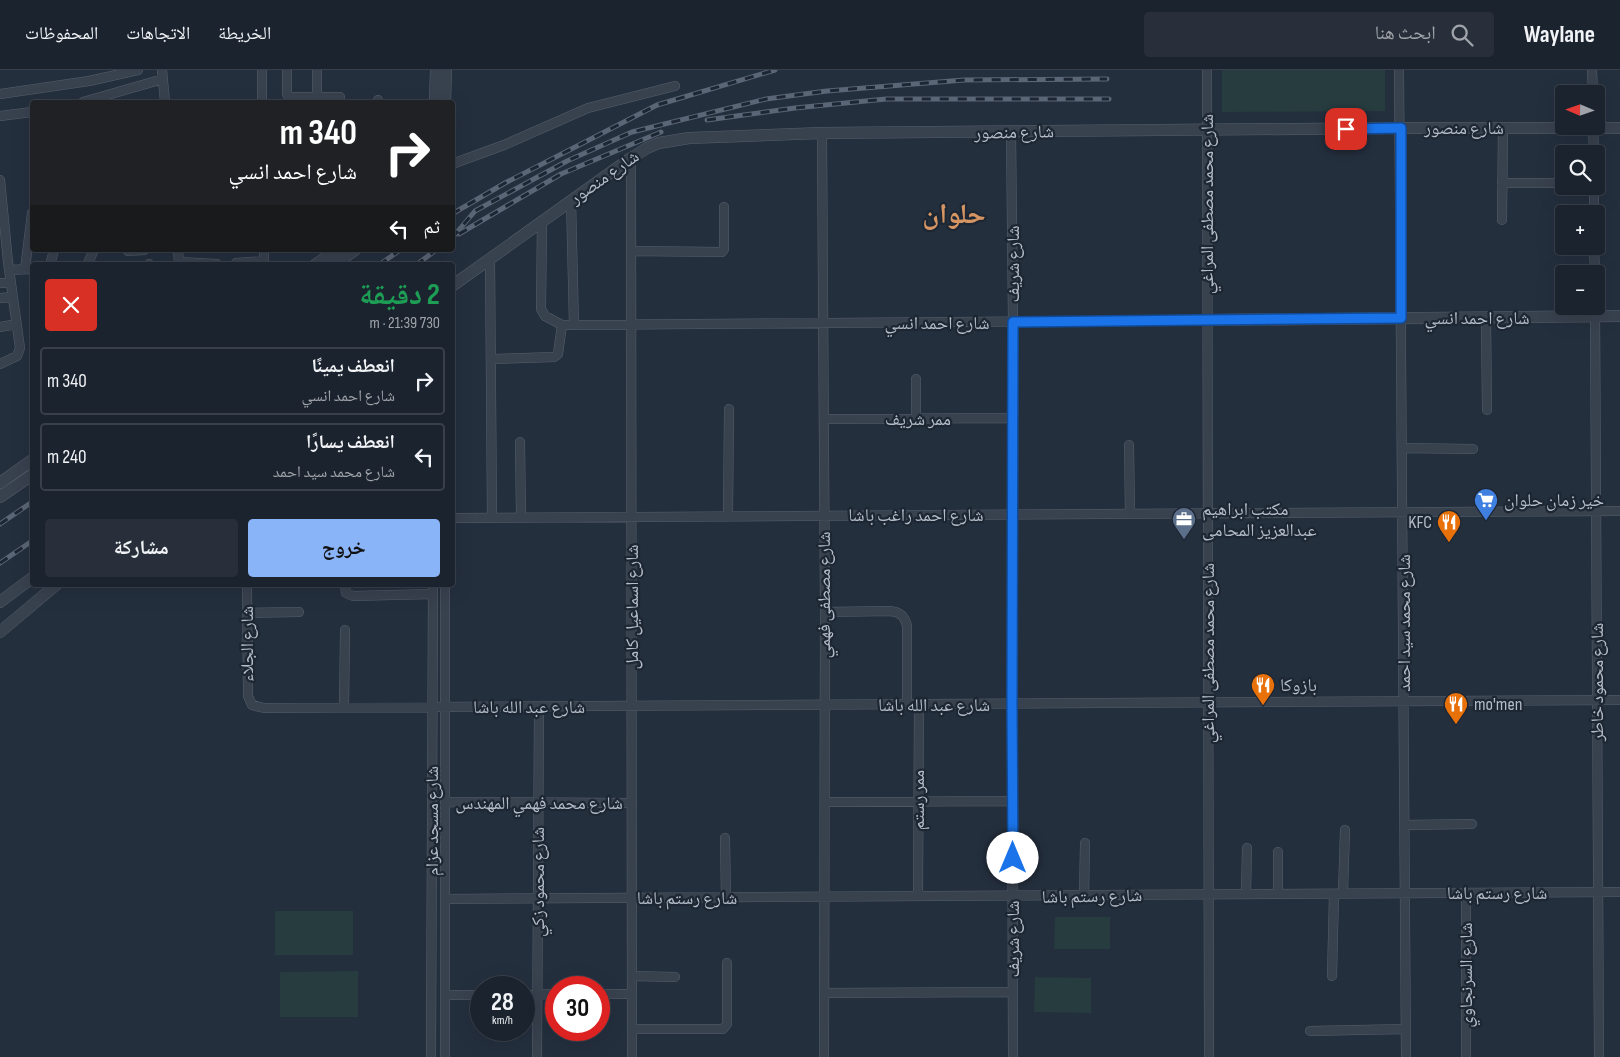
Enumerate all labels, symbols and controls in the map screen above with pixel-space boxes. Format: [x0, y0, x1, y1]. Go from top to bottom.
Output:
search box [1144, 12, 1494, 57]
text: Waylane [1524, 20, 1595, 49]
icon: search [1448, 21, 1476, 49]
text: ابحث هنا [1375, 22, 1436, 45]
text: المحفوظات [25, 23, 98, 44]
text: الاتجاهات [126, 23, 190, 44]
text: الخريطة [218, 23, 271, 44]
north arrow [1555, 85, 1605, 135]
map controls [1555, 85, 1605, 315]
pin [1325, 108, 1367, 150]
text: 340 m [280, 112, 357, 155]
street label: شارع محمد مصطفى المراغي [1197, 114, 1222, 294]
icon: arrive [1332, 115, 1360, 143]
street label: شارع منصور [1423, 118, 1504, 139]
icon: right [375, 120, 440, 185]
street label: شارع منصور [973, 121, 1054, 144]
button: search [1555, 145, 1605, 195]
street label: شارع منصور [565, 146, 643, 210]
text: شارع احمد انسي [228, 159, 357, 186]
district label: حلوان [922, 198, 986, 231]
button: + [1555, 205, 1605, 255]
icon: left [385, 215, 413, 243]
text: ثم [423, 216, 440, 239]
street label: شارع شريف [1003, 225, 1024, 303]
button: − [1555, 265, 1605, 315]
text: 2 دقيقة [359, 277, 440, 313]
button: close [45, 279, 97, 331]
street label: شارع احمد انسي [1424, 308, 1530, 333]
street label: شارع احمد انسي [884, 313, 990, 338]
text: 730 m · 21:39 [370, 314, 440, 333]
text: انعطف يمينًا [311, 355, 395, 378]
icon: right [410, 367, 438, 395]
text: 340 m [47, 370, 87, 393]
text: شارع احمد انسي [302, 387, 395, 406]
street label: ممر شريف [885, 409, 951, 430]
text: انعطف يسارًا [306, 431, 395, 454]
icon: left [410, 443, 438, 471]
text: 240 m [47, 446, 86, 469]
text: شارع محمد سيد احمد [273, 463, 395, 482]
supermarket icon: خير زمان حلوان [1473, 487, 1499, 521]
place label: خير زمان حلوان [1504, 490, 1604, 511]
place label: مكتب ابراهيم عبدالعزيز المحامى [1202, 499, 1317, 541]
street label: شارع احمد راغب باشا [848, 505, 984, 526]
office icon: مكتب ابراهيم عبدالعزيز المحامى [1171, 506, 1197, 540]
restaurant icon: KFC [1436, 509, 1462, 543]
place label: KFC [1408, 512, 1432, 533]
button: مشاركة [45, 519, 238, 577]
button: خروج [248, 519, 440, 577]
street label: شارع مصطفى فهمي [814, 531, 839, 659]
street label: شارع اسماعيل كامل [622, 544, 643, 670]
street label: شارع محمد سيد احمد [1394, 554, 1415, 692]
street label: شارع محمد مصطفى المراغي [1198, 563, 1223, 743]
street label: شارع الجلاء [237, 606, 258, 682]
street label: شارع محمود خاطر [1587, 623, 1608, 742]
restaurant icon: بازوكا [1250, 672, 1276, 706]
place label: بازوكا [1280, 675, 1317, 696]
restaurant icon: mo'men [1443, 691, 1469, 725]
place label: mo'men [1474, 694, 1522, 715]
street label: شارع عبد الله باشا [878, 695, 990, 716]
street label: شارع عبد الله باشا [473, 697, 585, 718]
street label: شارع مسجد عزام [422, 766, 444, 876]
street label: ممر رستم [908, 770, 930, 830]
street label: شارع محمد فهمي المهندس [455, 793, 623, 818]
street label: شارع محمود زكي [528, 827, 553, 937]
position arrow [986, 831, 1038, 883]
street label: شارع رستم باشا [1447, 883, 1547, 905]
street label: شارع رستم باشا [1042, 885, 1143, 909]
street label: شارع رستم باشا [637, 888, 737, 910]
street label: شارع شريف [1003, 900, 1024, 978]
street label: شارع السرنجاوي [1456, 922, 1481, 1028]
speed limit sign: 30 [545, 976, 610, 1041]
text: 28 [491, 987, 514, 1018]
text: km/h [492, 1013, 513, 1028]

